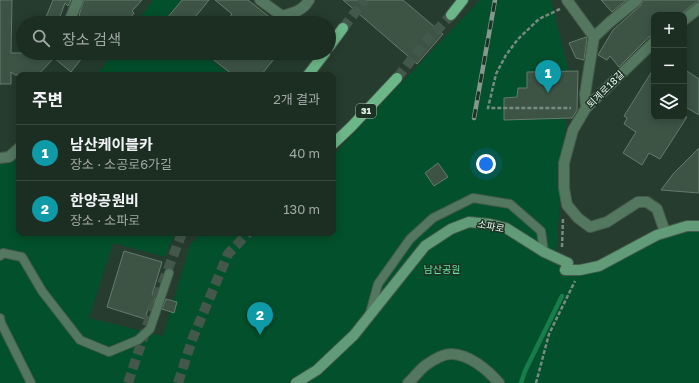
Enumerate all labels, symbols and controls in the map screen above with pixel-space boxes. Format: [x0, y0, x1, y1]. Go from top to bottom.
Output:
map controls [651, 12, 687, 120]
button: + [651, 12, 687, 48]
search box [16, 16, 336, 60]
icon: search [30, 27, 52, 49]
text: 장소 검색 [62, 30, 121, 48]
button: − [651, 48, 687, 84]
pin: 1 [535, 60, 561, 93]
street label: 퇴계로18길 [584, 68, 626, 110]
button: layers [651, 84, 687, 120]
text: 주변 [32, 89, 63, 110]
text: 2개 결과 [273, 91, 320, 107]
road number: 31 [356, 104, 376, 118]
text: 남산케이블카 [70, 135, 153, 153]
text: 1 [42, 145, 48, 161]
text: 40 m [289, 145, 320, 161]
your location [476, 154, 496, 174]
text: 장소 · 소공로6가길 [70, 156, 172, 172]
text: 한양공원비 [70, 191, 139, 209]
text: 2 [41, 201, 49, 217]
text: 130 m [283, 201, 320, 217]
text: 장소 · 소파로 [70, 212, 140, 228]
street label: 소파로 [476, 217, 506, 235]
park label: 남산공원 [424, 263, 460, 275]
pin: 2 [247, 302, 273, 335]

